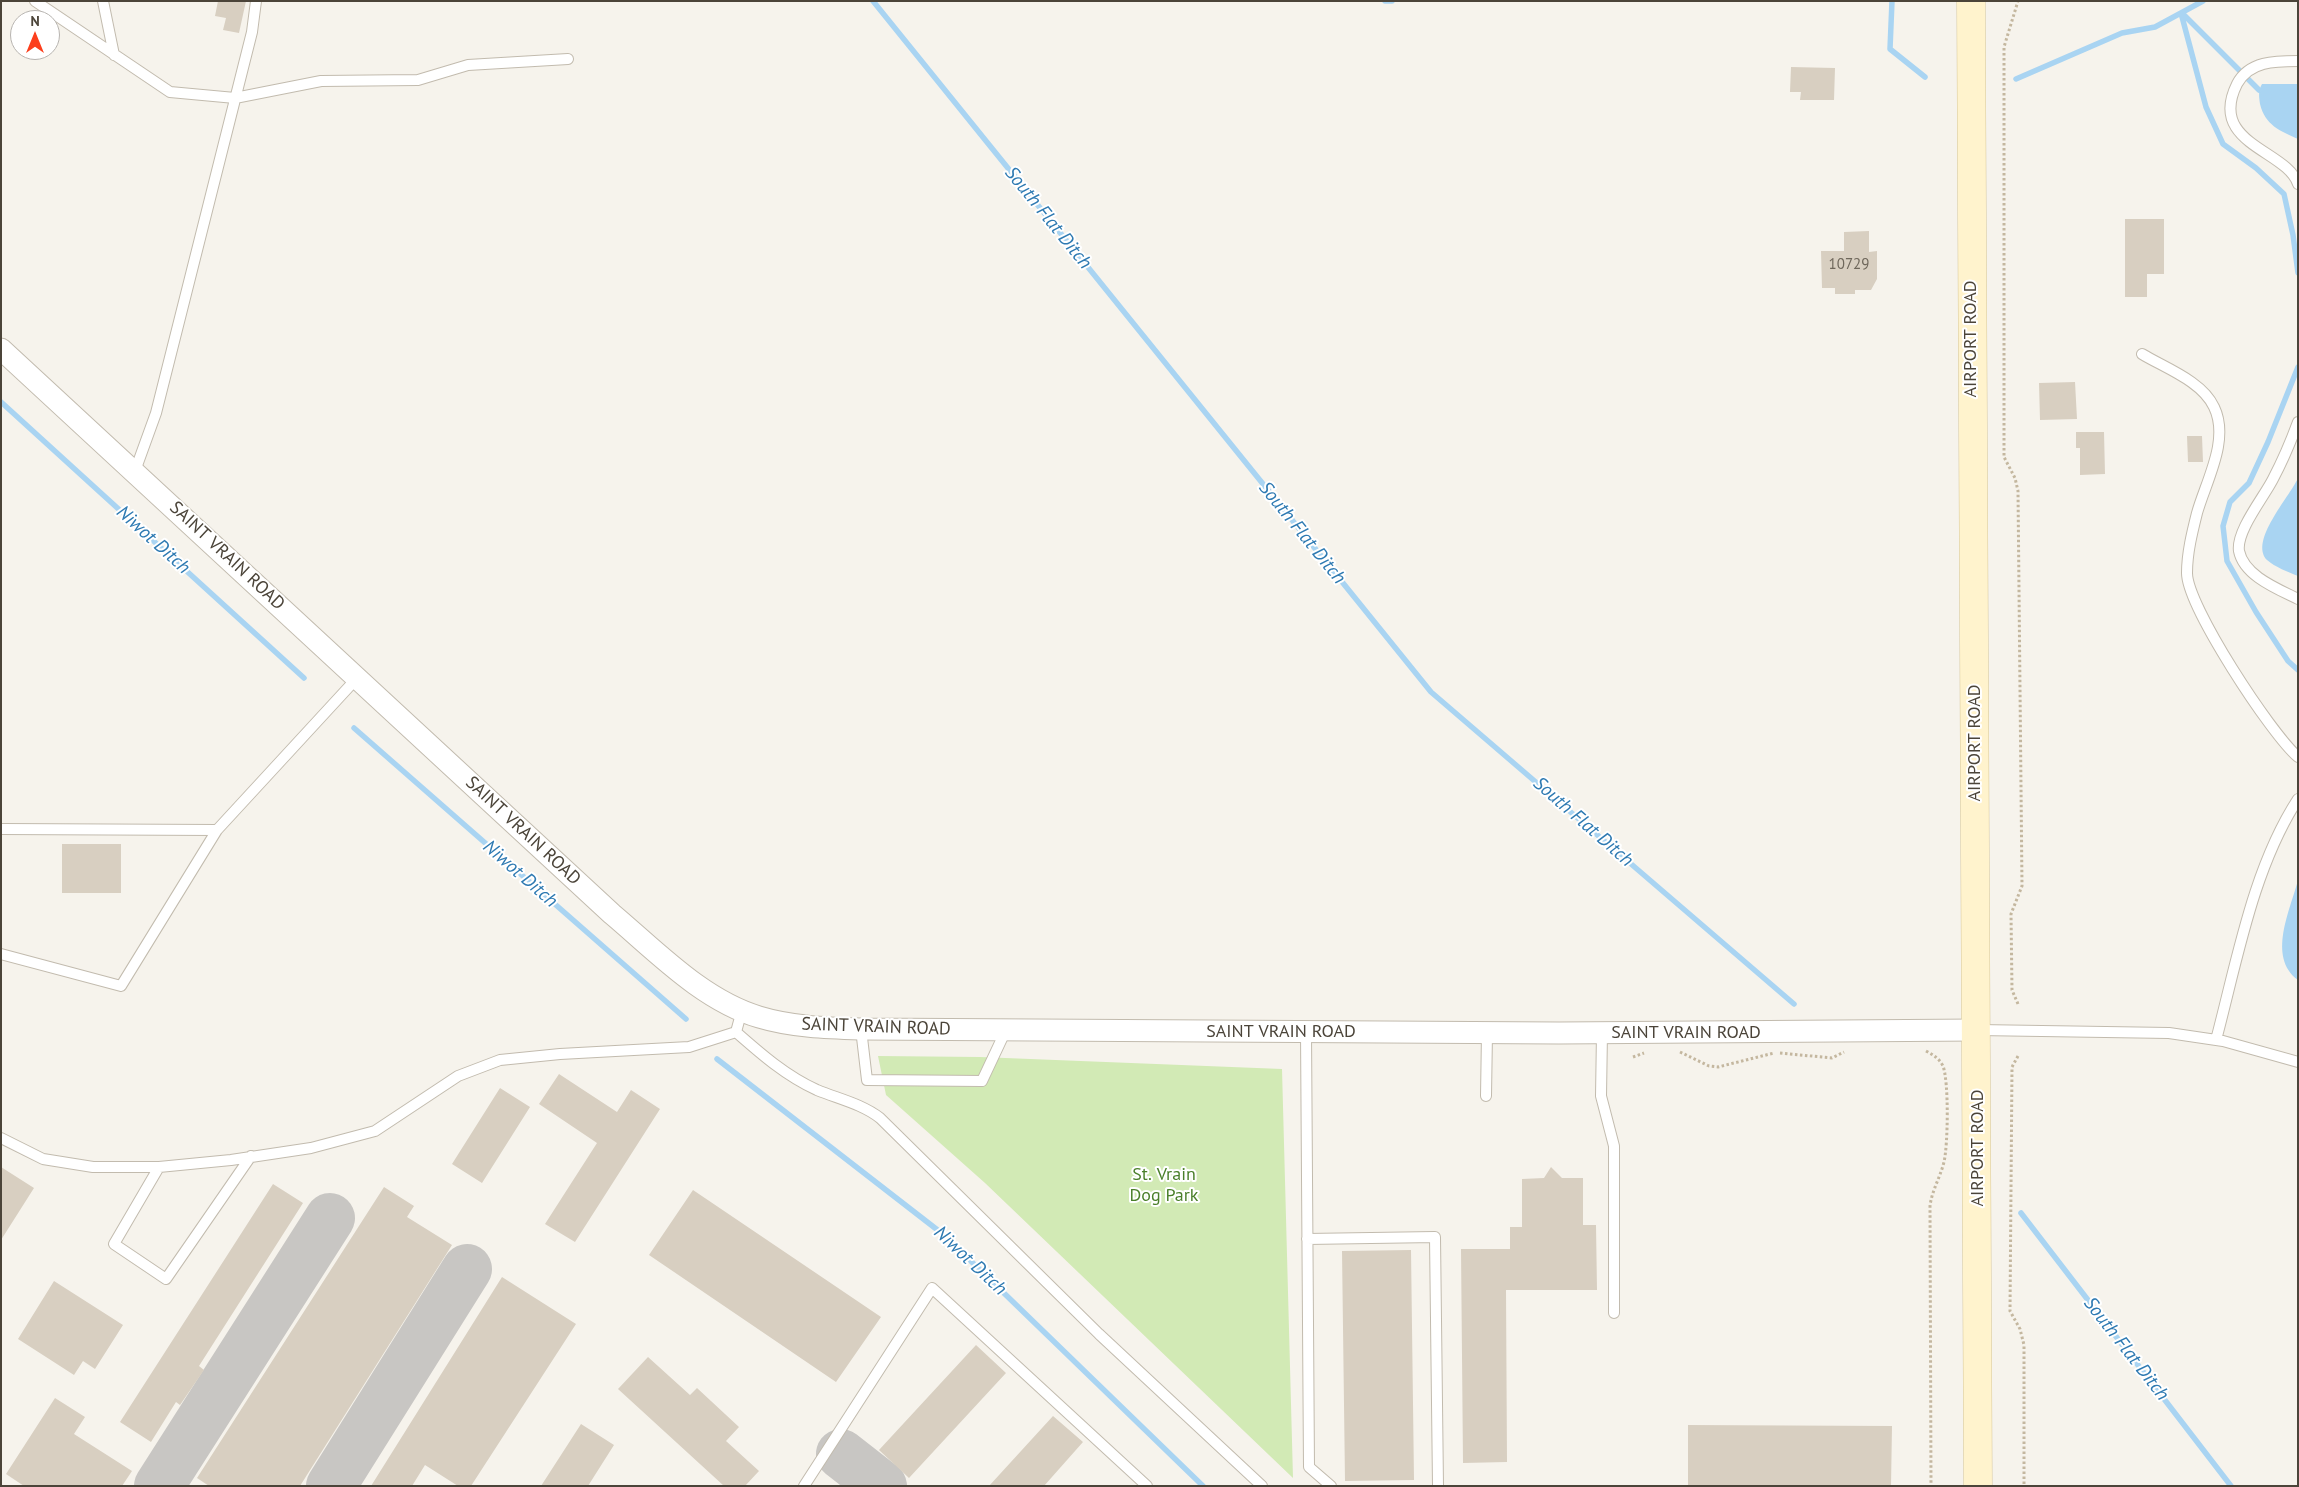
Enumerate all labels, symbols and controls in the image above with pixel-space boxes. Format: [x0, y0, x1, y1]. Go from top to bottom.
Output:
north arrow [10, 10, 60, 60]
text: N [30, 12, 40, 30]
water label: South Flat Ditch [1000, 162, 1096, 274]
house number: 10729 [1829, 256, 1869, 274]
street label: AIRPORT ROAD [1960, 280, 1982, 398]
water label: South Flat Ditch [1254, 477, 1350, 589]
street label: SAINT VRAIN ROAD [165, 497, 289, 615]
water label: Niwot Ditch [111, 501, 195, 579]
street label: AIRPORT ROAD [1964, 684, 1986, 802]
street label: SAINT VRAIN ROAD [461, 772, 585, 890]
water label: South Flat Ditch [1528, 772, 1638, 872]
water label: Niwot Ditch [478, 835, 562, 913]
street label: SAINT VRAIN ROAD [801, 1014, 951, 1040]
street label: SAINT VRAIN ROAD [1206, 1021, 1356, 1043]
street label: SAINT VRAIN ROAD [1611, 1022, 1761, 1044]
street label: AIRPORT ROAD [1967, 1089, 1989, 1207]
park label: St. Vrain Dog Park [1130, 1164, 1198, 1206]
water label: Niwot Ditch [929, 1222, 1011, 1300]
water label: South Flat Ditch [2078, 1293, 2174, 1405]

